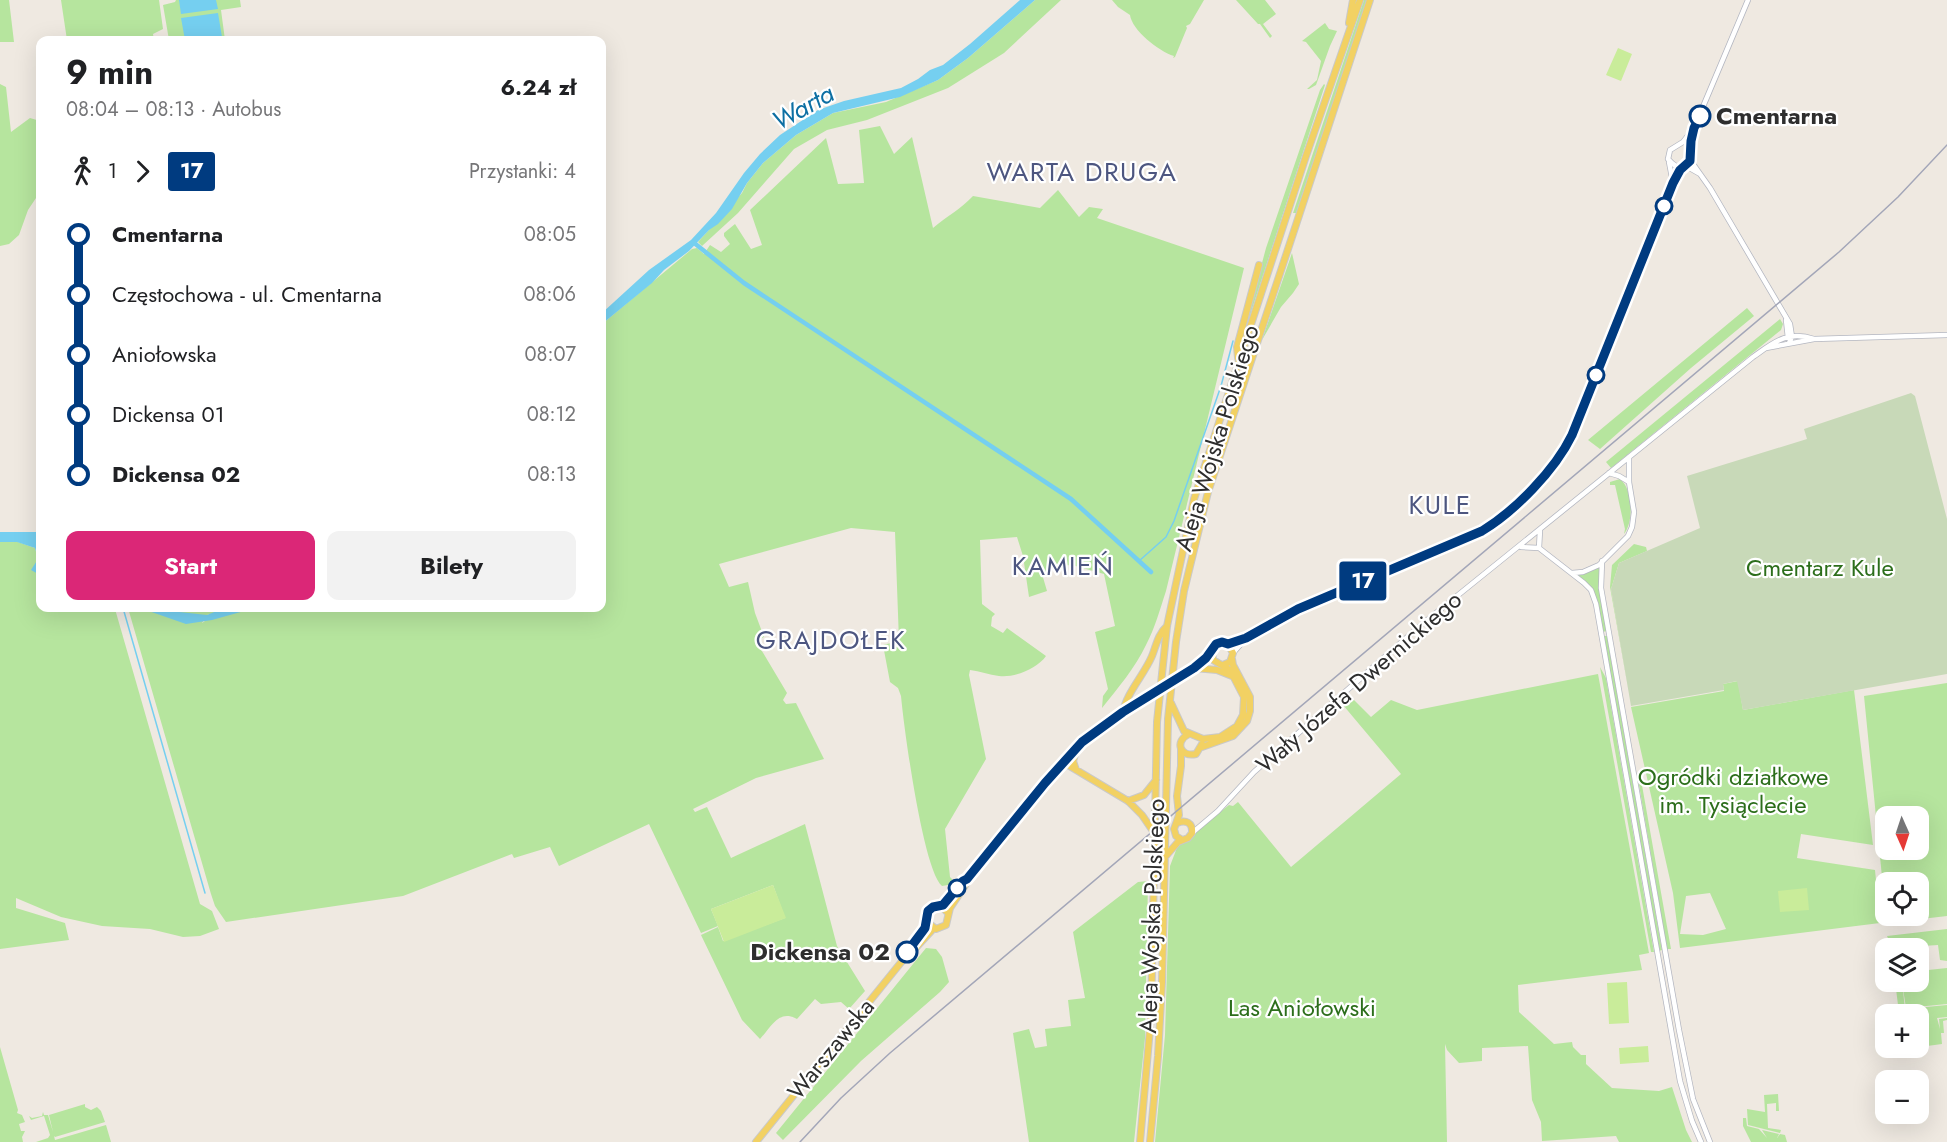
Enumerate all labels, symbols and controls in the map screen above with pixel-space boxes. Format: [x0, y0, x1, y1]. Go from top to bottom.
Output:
text: 9 min [66, 49, 153, 96]
text: 6.24 zł [500, 71, 576, 103]
water label: Warta [765, 74, 842, 140]
text: 08:04 – 08:13 · Autobus [66, 95, 281, 124]
place label: Cmentarna [1716, 98, 1837, 133]
marker: Cmentarna [1689, 105, 1711, 127]
district label: WARTA DRUGA [987, 153, 1177, 191]
icon: walk [66, 155, 99, 188]
icon: forward [126, 155, 159, 188]
text: 17 [180, 156, 203, 186]
text: 1 [108, 157, 117, 186]
text: Przystanki: 4 [469, 157, 576, 186]
unlabelled marker [1655, 197, 1673, 215]
text: Cmentarna [112, 218, 223, 250]
text: 08:05 [524, 220, 576, 249]
text: Częstochowa - ul. Cmentarna [112, 278, 382, 310]
text: 08:06 [524, 280, 576, 309]
street label: Aleja Wojska Polskiego [1165, 320, 1268, 555]
text: Aniołowska [112, 338, 217, 370]
text: 08:07 [525, 340, 576, 369]
unlabelled marker [1587, 366, 1605, 384]
text: Dickensa 01 [112, 398, 225, 430]
text: 08:12 [527, 400, 576, 429]
text: Dickensa 02 [112, 458, 240, 490]
text: 08:13 [527, 460, 576, 489]
district label: KULE [1409, 486, 1471, 524]
button: Start [66, 531, 315, 600]
button: Bilety [327, 531, 576, 600]
district label: KAMIEŃ [1012, 547, 1114, 585]
park label: Cmentarz Kule [1746, 550, 1894, 585]
line badge: 17 [1336, 562, 1390, 600]
text: 17 [1351, 566, 1375, 596]
street label: Wały Józefa Dwernickiego [1248, 582, 1469, 781]
district label: GRAJDOŁEK [756, 621, 906, 659]
park label: Ogródki działkowe im. Tysiąclecie [1638, 759, 1828, 822]
street label: Aleja Wojska Polskiego [1130, 798, 1173, 1034]
north arrow [1875, 806, 1929, 860]
map controls [1875, 806, 1929, 1124]
button: locate [1875, 872, 1929, 926]
unlabelled marker [948, 879, 966, 897]
place label: Dickensa 02 [750, 934, 890, 969]
button: layers [1875, 938, 1929, 992]
marker: Dickensa 02 [896, 941, 918, 963]
park label: Las Aniołowski [1228, 990, 1376, 1025]
street label: Warszawska [779, 991, 882, 1107]
button: + [1875, 1004, 1929, 1058]
button: − [1875, 1070, 1929, 1124]

